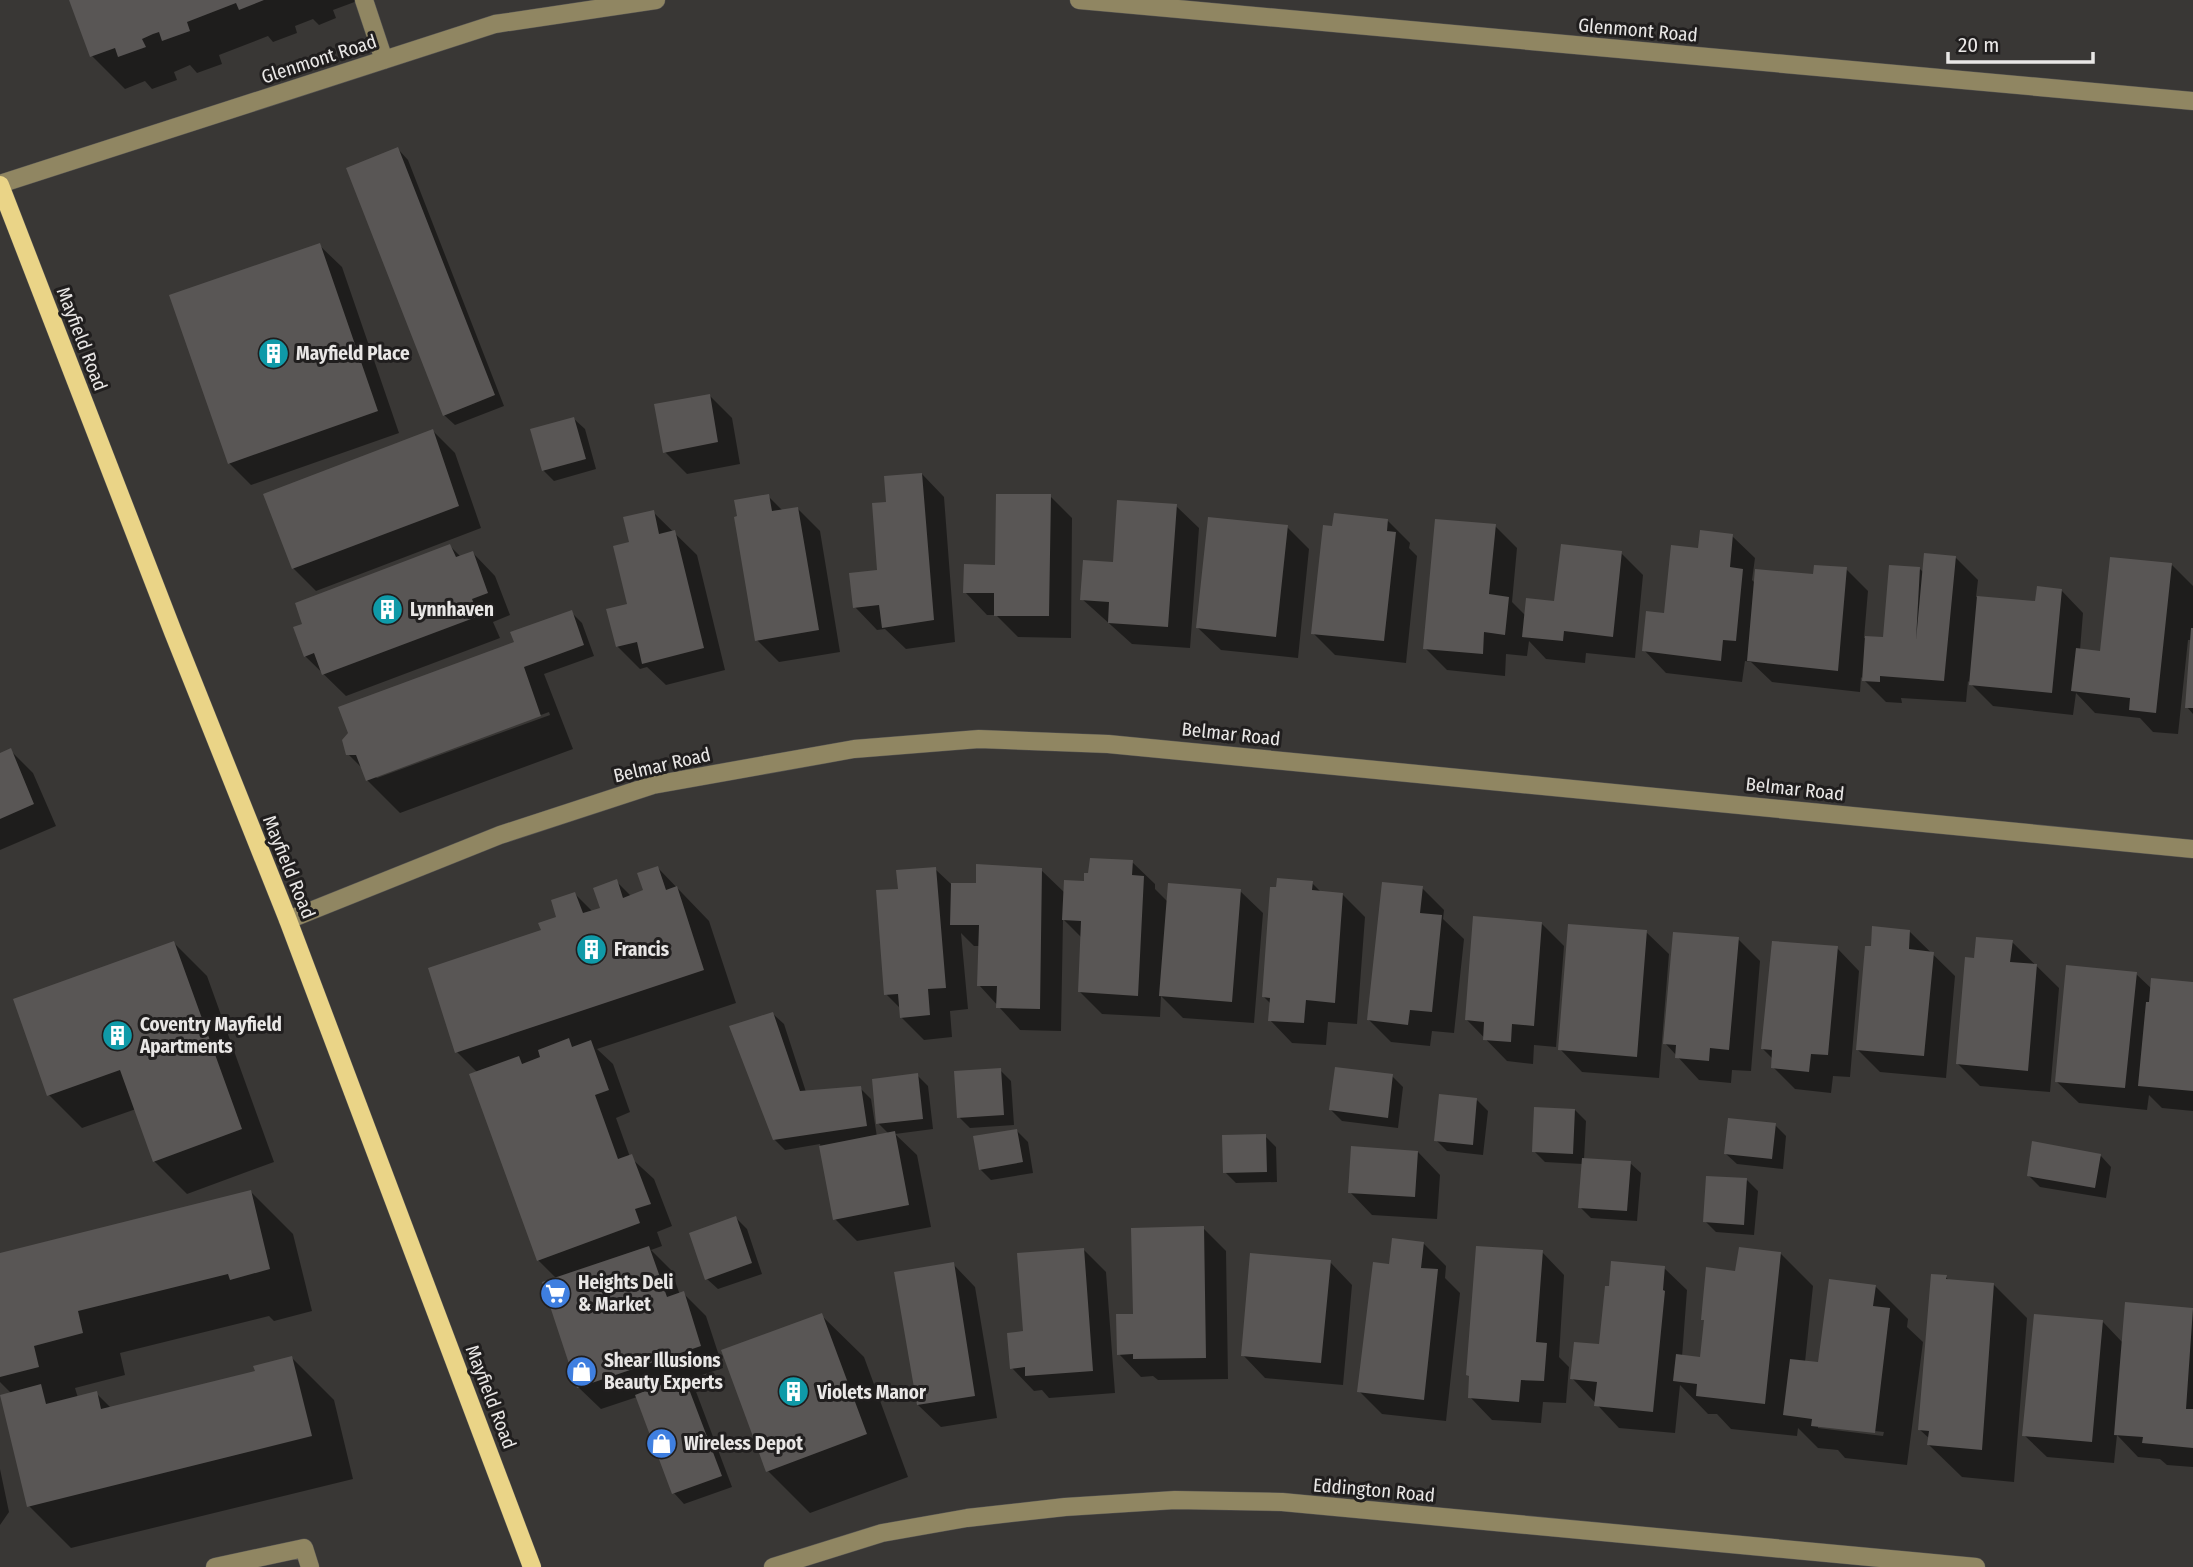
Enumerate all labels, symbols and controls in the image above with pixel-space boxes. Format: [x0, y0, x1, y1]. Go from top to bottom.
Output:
street label: Glenmont Road [1577, 13, 1699, 47]
scale bar [1948, 21, 2093, 65]
street label: Glenmont Road [258, 30, 380, 88]
text: 20 m [1958, 32, 1999, 58]
street label: Mayfield Road [52, 284, 112, 394]
building icon: Mayfield Place [256, 336, 290, 370]
place label: Mayfield Place [296, 342, 410, 365]
building icon: Lynnhaven [370, 592, 404, 626]
place label: Lynnhaven [410, 598, 494, 621]
street label: Belmar Road [1180, 717, 1282, 751]
street label: Belmar Road [611, 743, 713, 787]
street label: Belmar Road [1744, 772, 1846, 806]
street label: Mayfield Road [258, 812, 320, 922]
building icon: Francis [574, 932, 608, 966]
place label: Francis [614, 938, 670, 961]
place label: Coventry Mayfield Apartments [139, 1013, 282, 1058]
building icon: Coventry Mayfield Apartments [100, 1018, 134, 1052]
place label: Heights Deli & Market [578, 1271, 673, 1316]
supermarket icon: Heights Deli & Market [538, 1276, 572, 1310]
street label: Mayfield Road [461, 1342, 521, 1452]
place label: Shear Illusions Beauty Experts [604, 1349, 724, 1394]
shop icon: Shear Illusions Beauty Experts [564, 1354, 598, 1388]
building icon: Violets Manor [777, 1375, 811, 1409]
place label: Violets Manor [816, 1381, 927, 1404]
shop icon: Wireless Depot [644, 1426, 678, 1460]
place label: Wireless Depot [684, 1432, 803, 1455]
street label: Eddington Road [1312, 1473, 1436, 1507]

